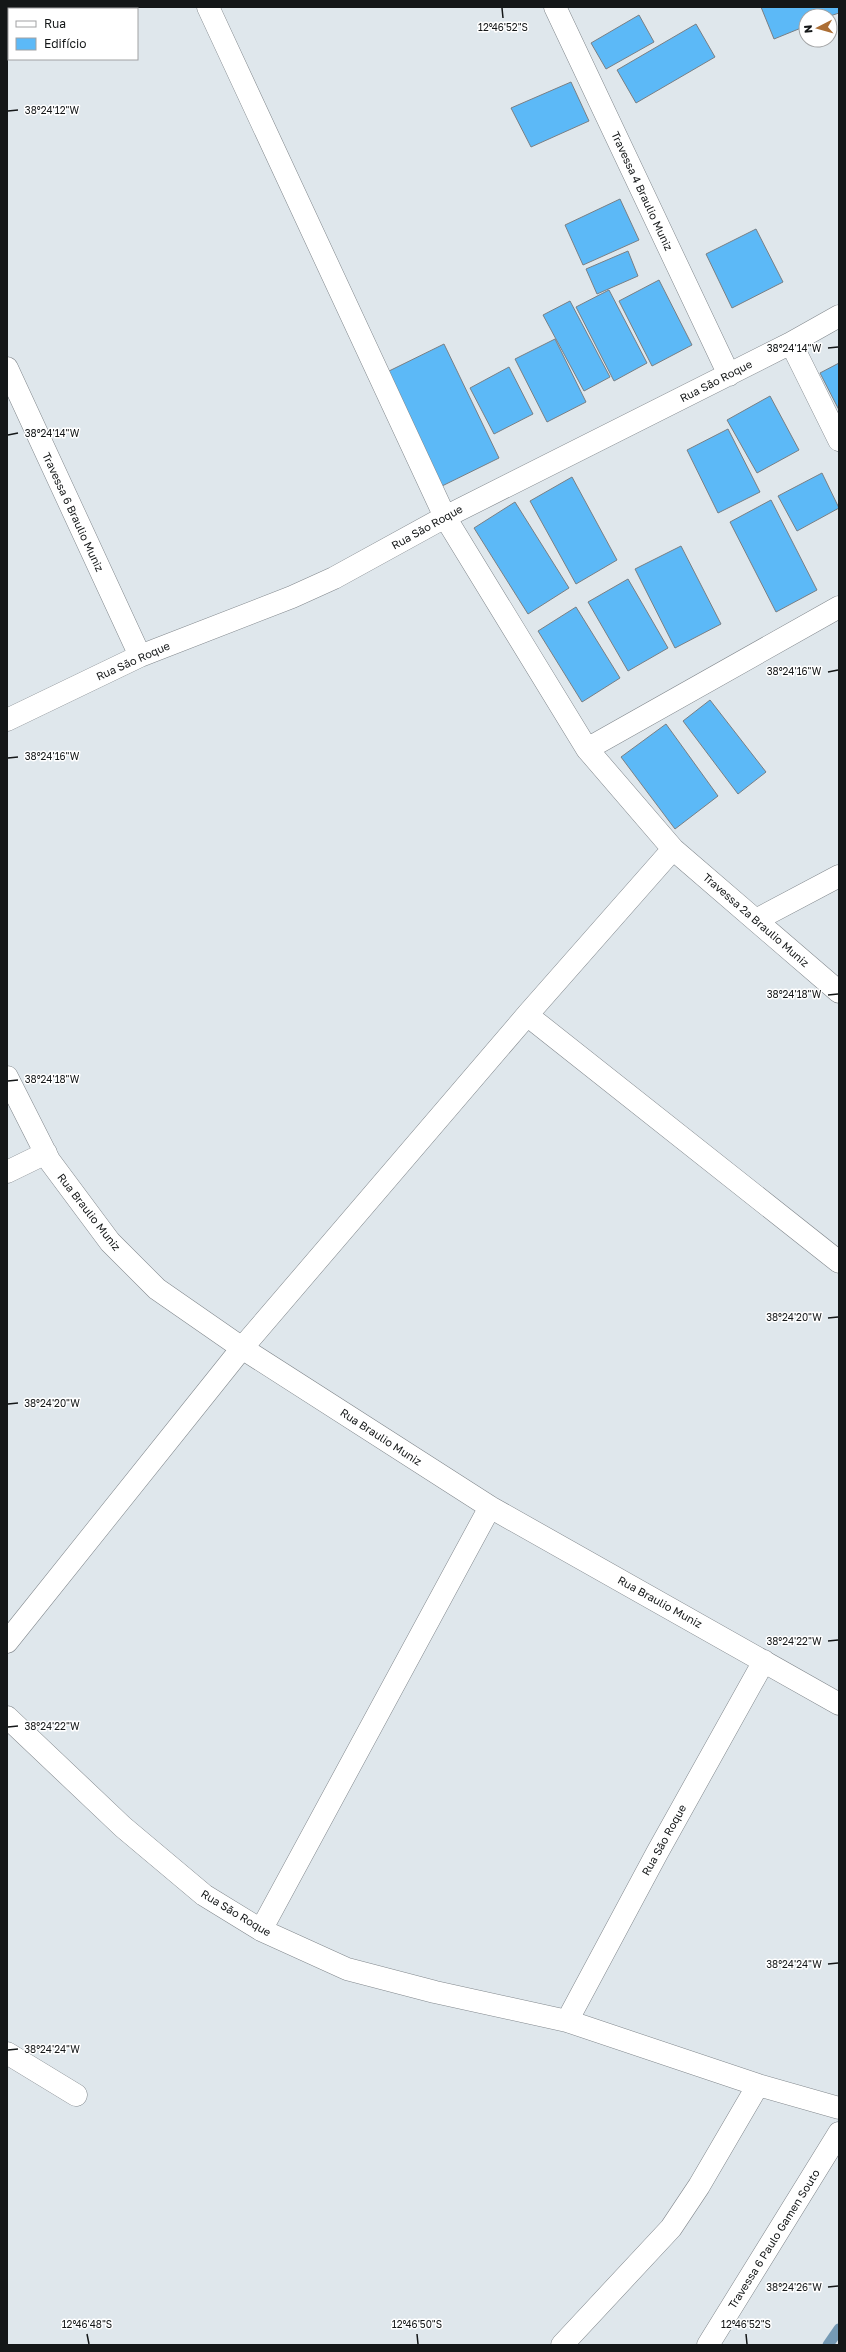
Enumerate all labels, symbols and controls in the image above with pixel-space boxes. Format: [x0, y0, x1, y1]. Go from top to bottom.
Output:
legend [8, 8, 138, 60]
north arrow [798, 8, 838, 48]
text: Rua [44, 16, 66, 31]
text: 12°46'52"S [478, 21, 528, 33]
text: N [801, 24, 814, 34]
text: Edifício [44, 36, 86, 51]
text: 38°24'12"W [25, 104, 80, 116]
street label: Travessa 4 Braulio Muniz [609, 129, 676, 253]
text: 38°24'14"W [767, 342, 822, 354]
street label: Rua São Roque [678, 357, 754, 404]
text: 38°24'14"W [25, 427, 80, 439]
street label: Travessa 6 Braulio Muniz [40, 450, 107, 574]
street label: Rua São Roque [389, 502, 465, 551]
street label: Rua São Roque [94, 638, 172, 683]
text: 38°24'16"W [767, 665, 822, 677]
text: 38°24'16"W [25, 750, 80, 762]
street label: Travessa 2ª Braulio Muniz [701, 870, 812, 969]
text: 38°24'18"W [767, 988, 822, 1000]
text: 38°24'18"W [25, 1073, 80, 1085]
street label: Rua Braulio Muniz [55, 1170, 124, 1253]
text: 38°24'20"W [766, 1311, 822, 1323]
text: 38°24'20"W [24, 1397, 80, 1409]
street label: Rua Braulio Muniz [338, 1405, 425, 1468]
street label: Rua Braulio Muniz [616, 1573, 705, 1630]
text: 38°24'22"W [766, 1635, 822, 1647]
text: 38°24'22"W [24, 1720, 80, 1732]
street label: Rua São Roque [639, 1802, 688, 1878]
street label: Rua São Roque [199, 1887, 274, 1939]
text: 38°24'24"W [766, 1958, 822, 1970]
text: 38°24'24"W [24, 2043, 80, 2055]
street label: Travessa 6 Paulo Gamen Souto [725, 2166, 822, 2311]
text: 38°24'26"W [766, 2281, 822, 2293]
text: 12°46'48"S [62, 2318, 112, 2330]
text: 12°46'50"S [392, 2318, 442, 2330]
text: 12°46'52"S [721, 2318, 771, 2330]

